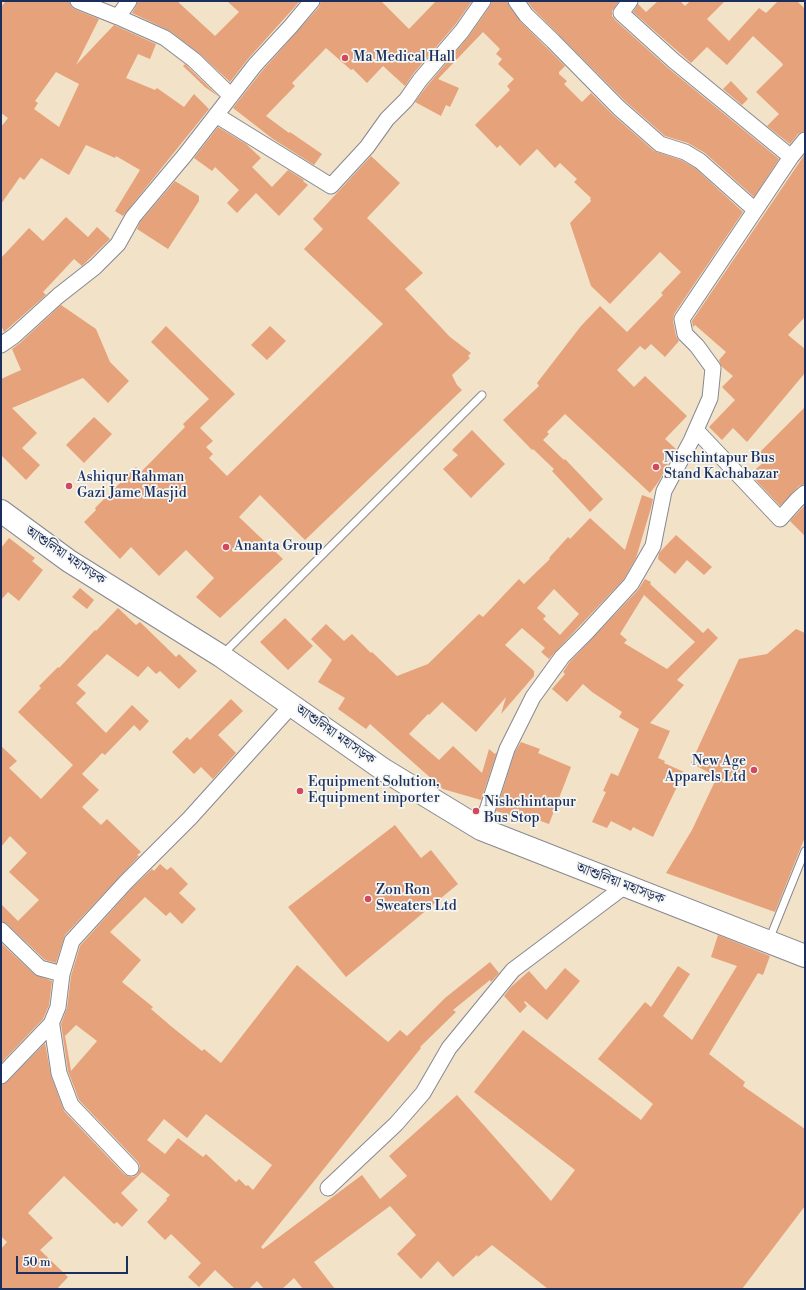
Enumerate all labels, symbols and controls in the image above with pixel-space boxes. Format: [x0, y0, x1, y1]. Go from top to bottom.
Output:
place label: Ma Medical Hall [353, 50, 455, 66]
marker: Ma Medical Hall [340, 53, 350, 63]
place label: Nischintapur Bus Stand Kachabazar [664, 451, 779, 484]
marker: Nischintapur Bus Stand Kachabazar [651, 462, 661, 472]
place label: Ashiqur Rahman Gazi Jame Masjid [77, 470, 187, 502]
marker: Ashiqur Rahman Gazi Jame Masjid [64, 481, 74, 491]
street label: আশুলিয়া মহাসড়ক [22, 523, 108, 589]
place label: Ananta Group [234, 539, 323, 555]
marker: Ananta Group [221, 542, 231, 552]
street label: আশুলিয়া মহাসড়ক [292, 701, 378, 769]
place label: New Age Apparels Ltd [665, 754, 746, 786]
marker: New Age Apparels Ltd [749, 765, 759, 775]
place label: Equipment Solution, Equipment importer [308, 775, 440, 808]
marker: Equipment Solution, Equipment importer [295, 786, 305, 796]
place label: Nishchintapur Bus Stop [484, 795, 576, 828]
marker: Nishchintapur Bus Stop [471, 806, 481, 816]
street label: আশুলিয়া মহাসড়ক [573, 859, 667, 909]
place label: Zon Ron Sweaters Ltd [376, 883, 457, 916]
marker: Zon Ron Sweaters Ltd [363, 894, 373, 904]
scale bar [18, 1248, 130, 1274]
text: 50 m [23, 1255, 51, 1270]

